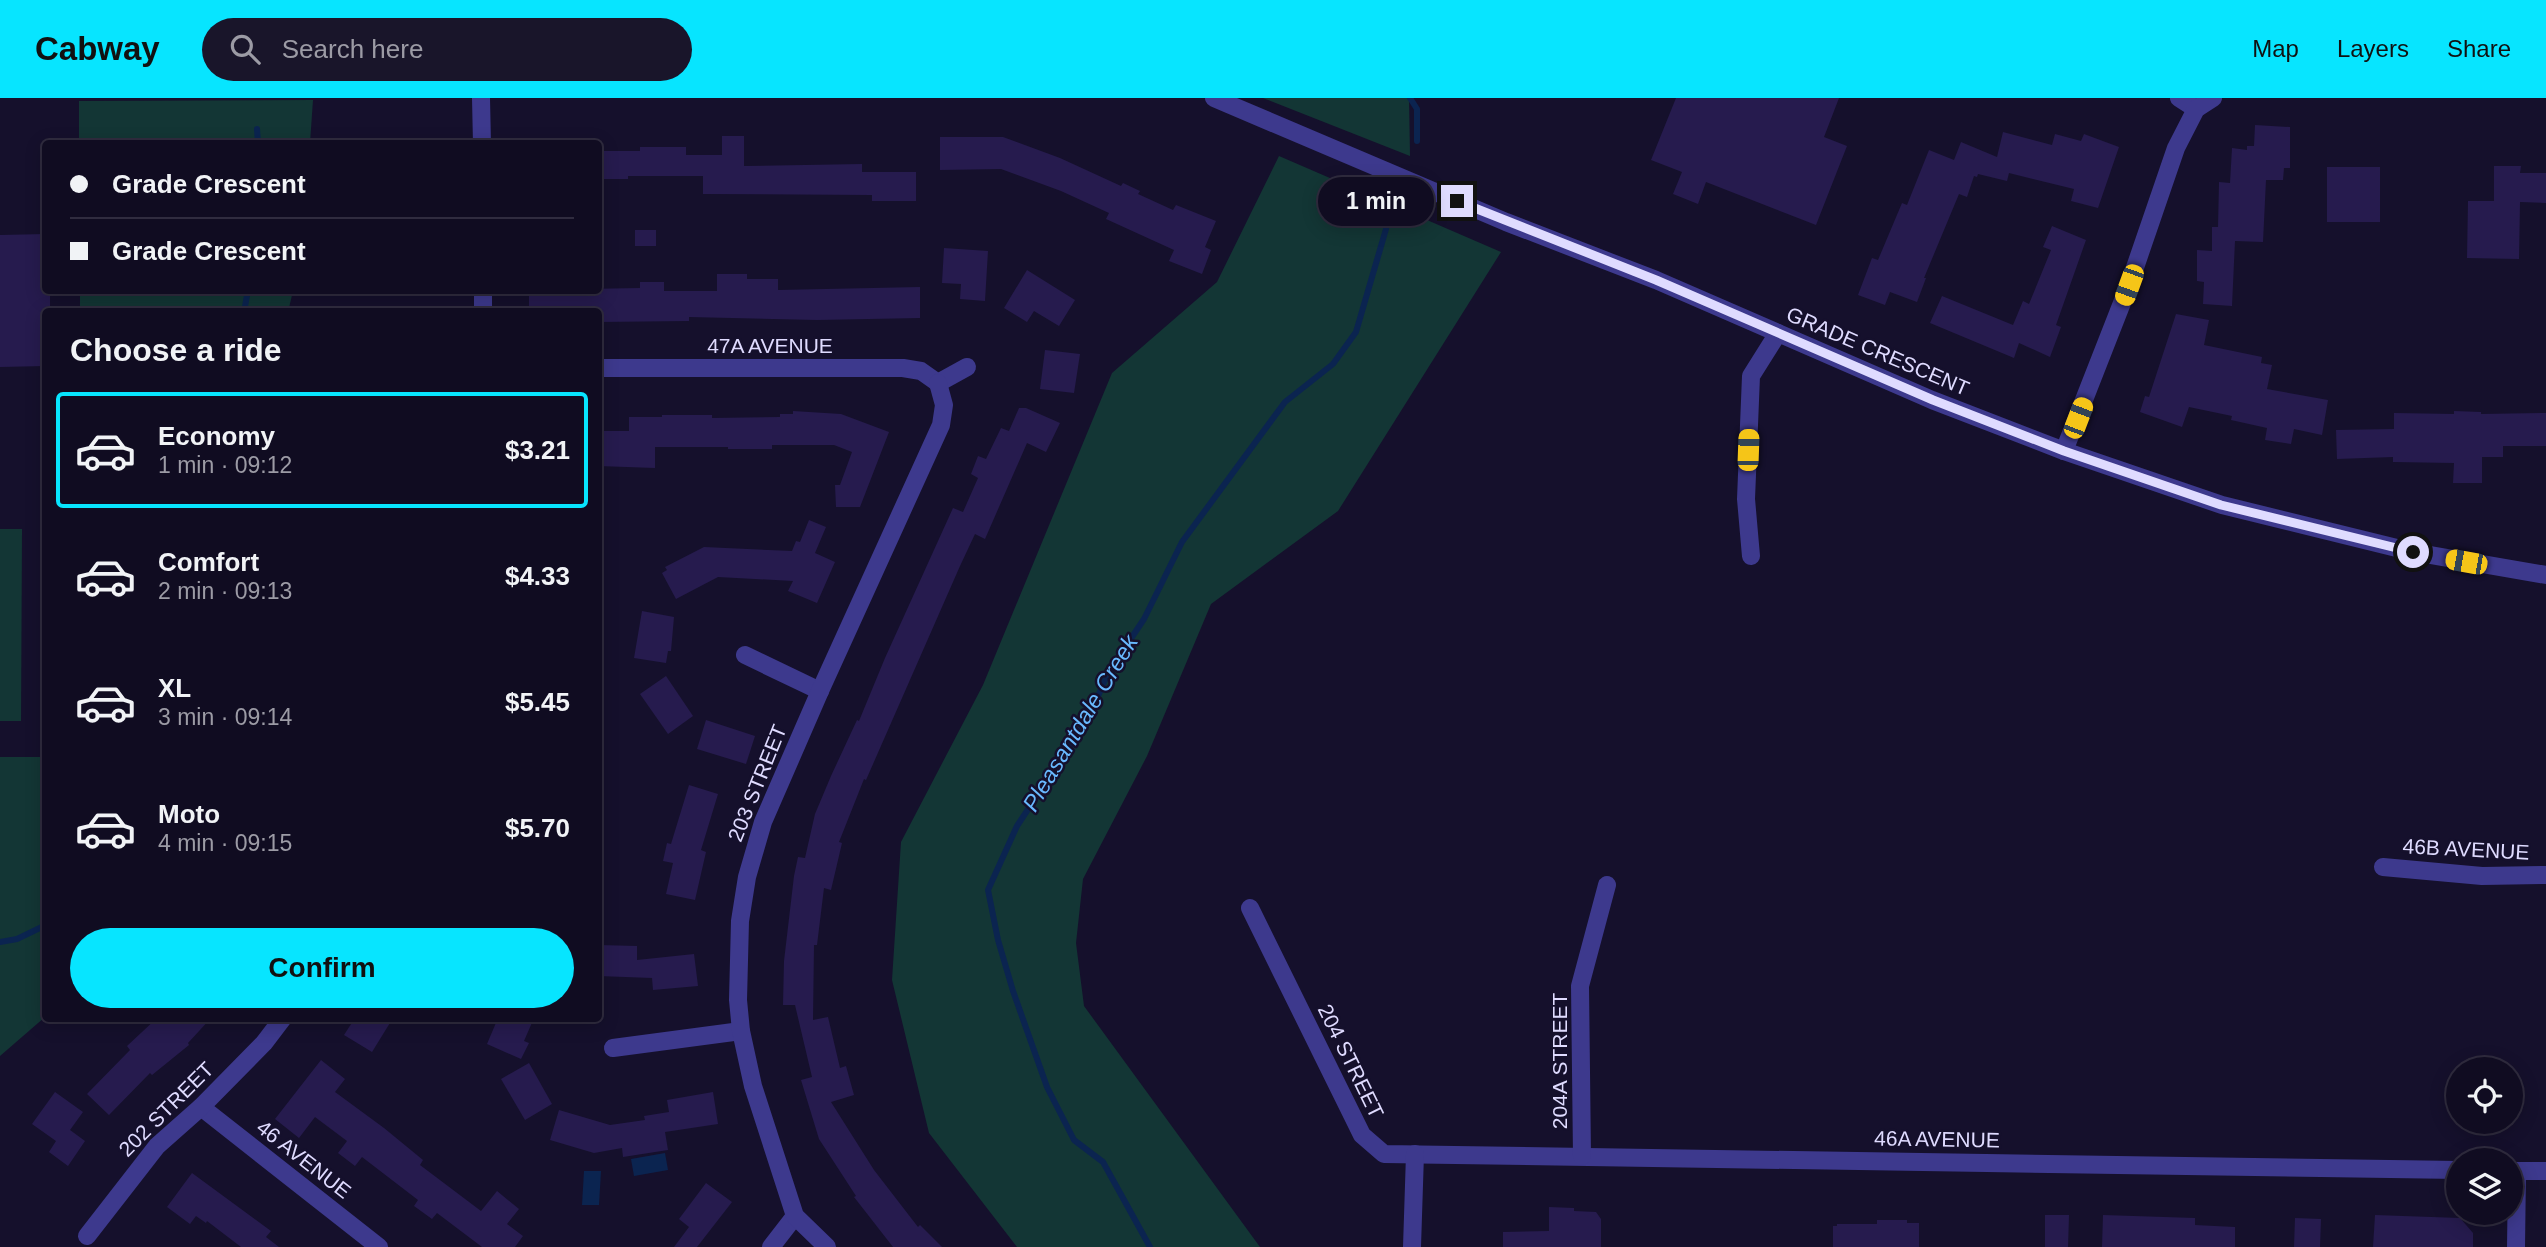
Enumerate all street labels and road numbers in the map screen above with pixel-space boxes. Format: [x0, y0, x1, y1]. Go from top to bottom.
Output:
street label: GRADE CRESCENT [1783, 302, 1973, 400]
street label: 47A AVENUE [707, 334, 833, 357]
street label: 203 STREET [723, 721, 791, 845]
street label: 46B AVENUE [2402, 834, 2530, 864]
street label: 204A STREET [1548, 993, 1571, 1129]
street label: 204 STREET [1314, 1000, 1389, 1122]
street label: 202 STREET [114, 1057, 218, 1161]
street label: 46 AVENUE [252, 1115, 356, 1203]
street label: 46A AVENUE [1874, 1126, 2000, 1152]

